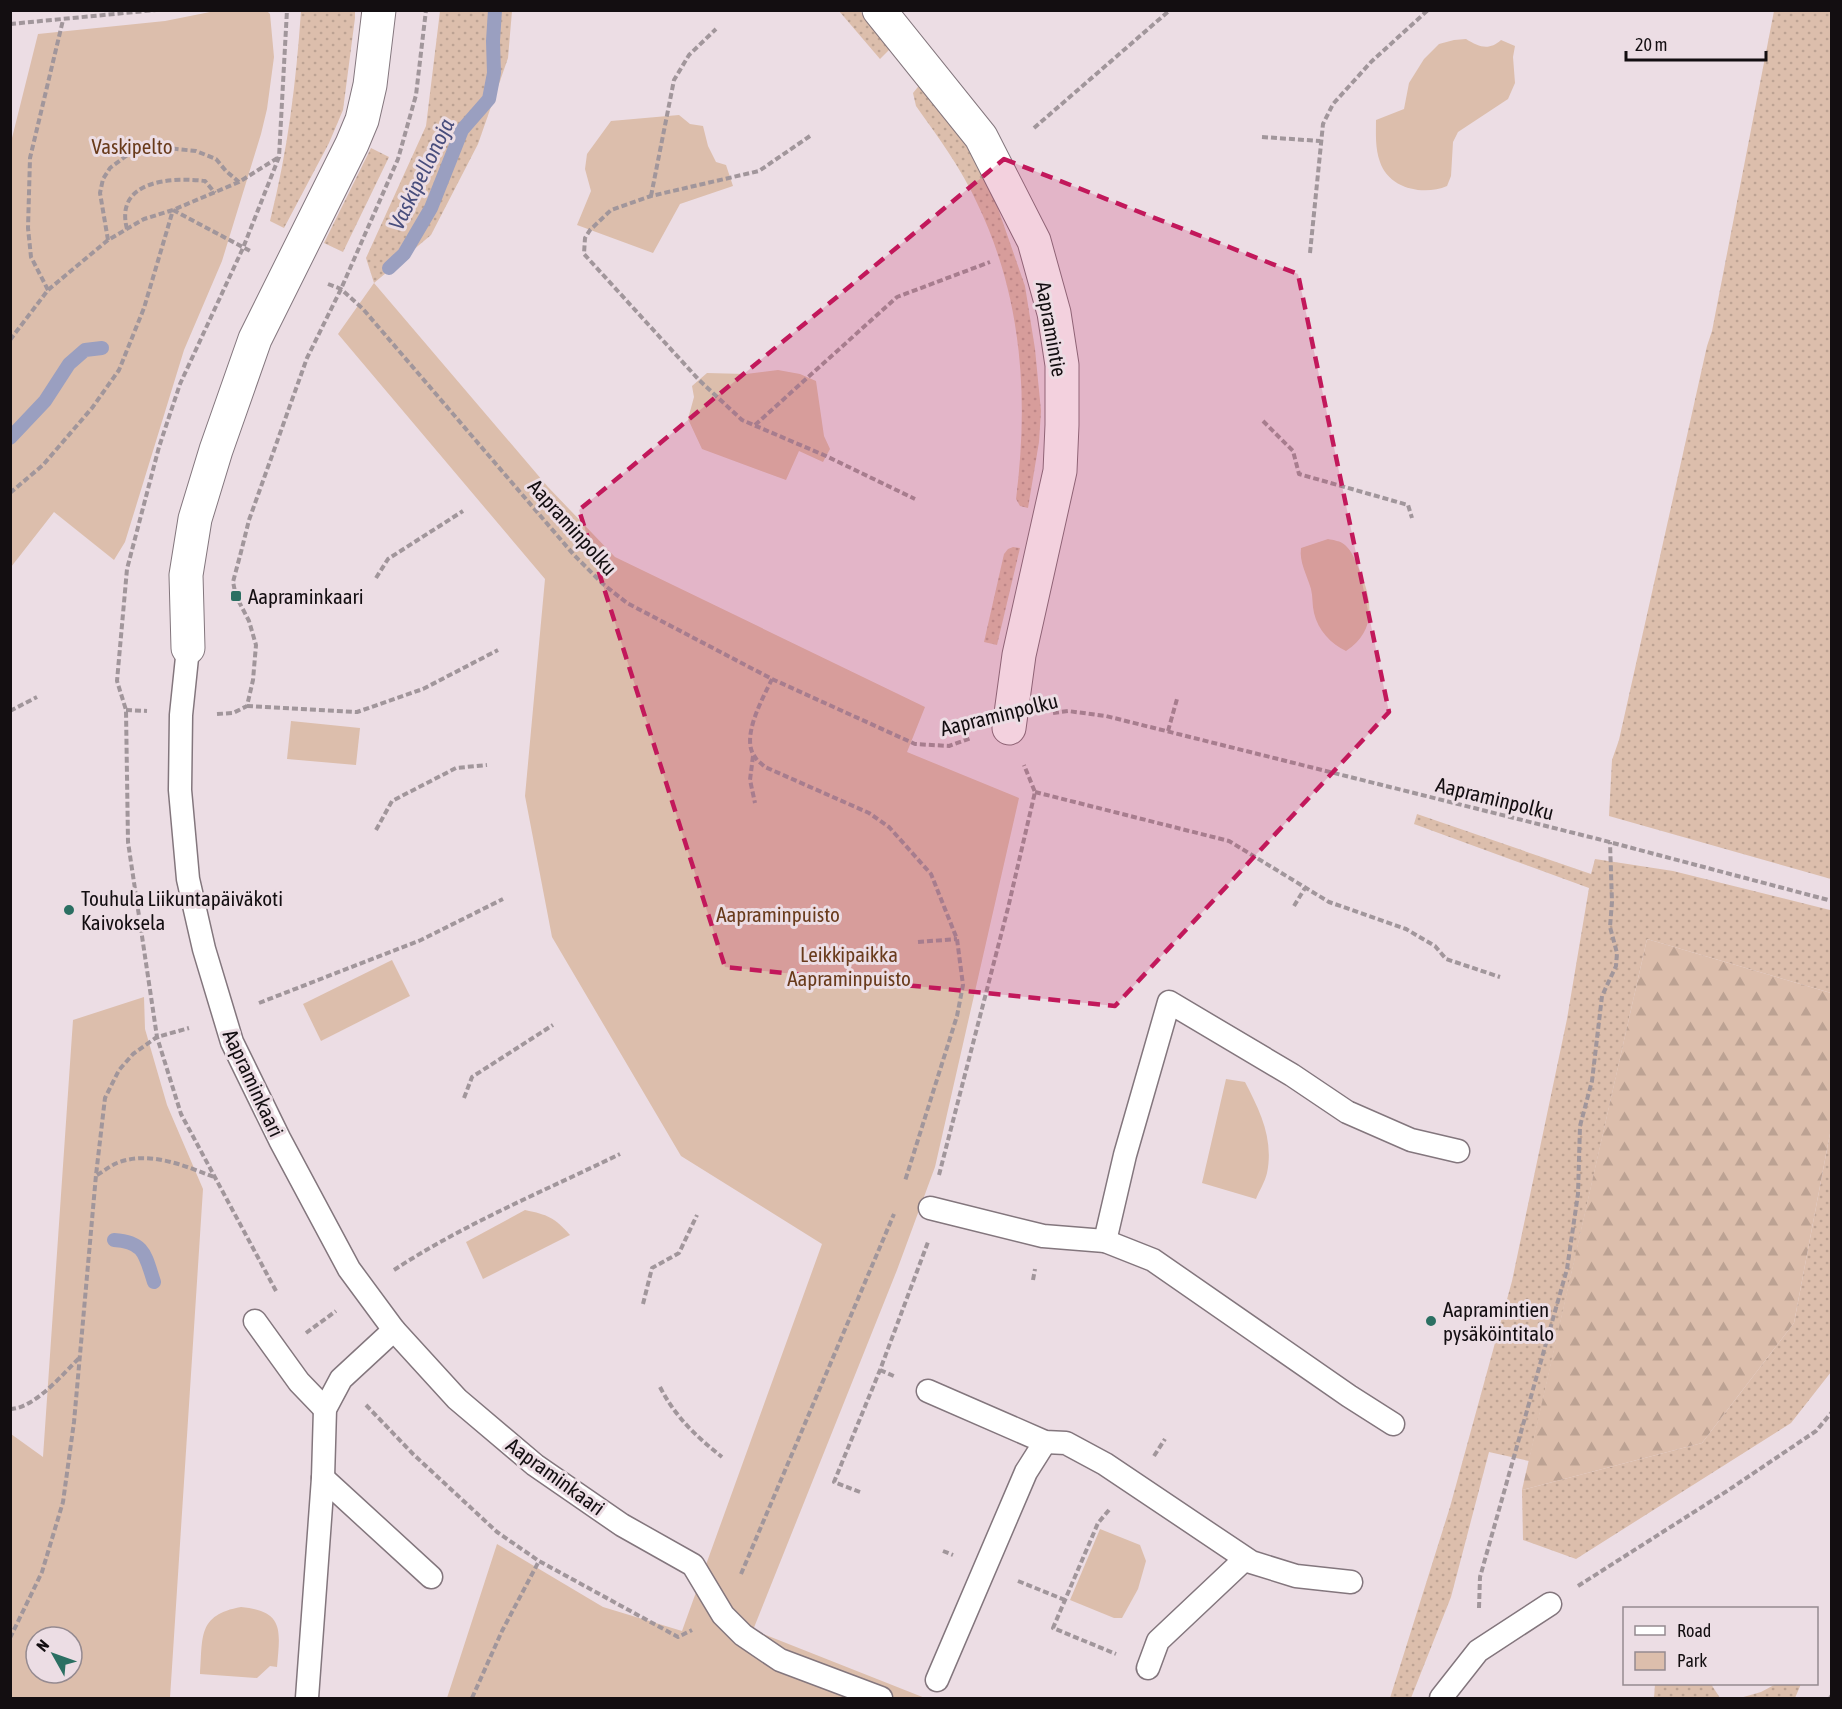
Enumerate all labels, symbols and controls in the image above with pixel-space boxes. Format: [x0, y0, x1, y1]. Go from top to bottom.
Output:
scale bar [1626, 24, 1766, 62]
text: 20 m [1635, 34, 1667, 55]
water label: Vaskipellonoja [383, 114, 459, 234]
park label: Vaskipelto [91, 134, 173, 158]
street label: Aapramintie [1032, 280, 1072, 378]
street label: Aapraminpolku [524, 474, 622, 580]
place label: Aapraminkaari [248, 584, 363, 608]
marker: Aapraminkaari [229, 589, 243, 603]
street label: Aapraminpolku [938, 688, 1060, 740]
street label: Aapraminpolku [1434, 772, 1556, 824]
place label: Touhula Liikuntapäiväkoti Kaivoksela [81, 886, 283, 934]
park label: Aapraminpuisto [716, 902, 840, 926]
marker: Touhula Liikuntapäiväkoti Kaivoksela [62, 903, 76, 917]
park label: Leikkipaikka Aapraminpuisto [787, 942, 911, 990]
street label: Aapraminkaari [219, 1026, 289, 1140]
place label: Aapramintien pysäköintitalo [1443, 1297, 1554, 1345]
marker: Aapramintien pysäköintitalo [1424, 1314, 1438, 1328]
street label: Aapraminkaari [502, 1432, 610, 1520]
legend [1623, 1607, 1818, 1685]
text: Road [1677, 1620, 1711, 1641]
north arrow [24, 1625, 84, 1685]
text: N [33, 1636, 52, 1655]
text: Park [1677, 1650, 1707, 1671]

